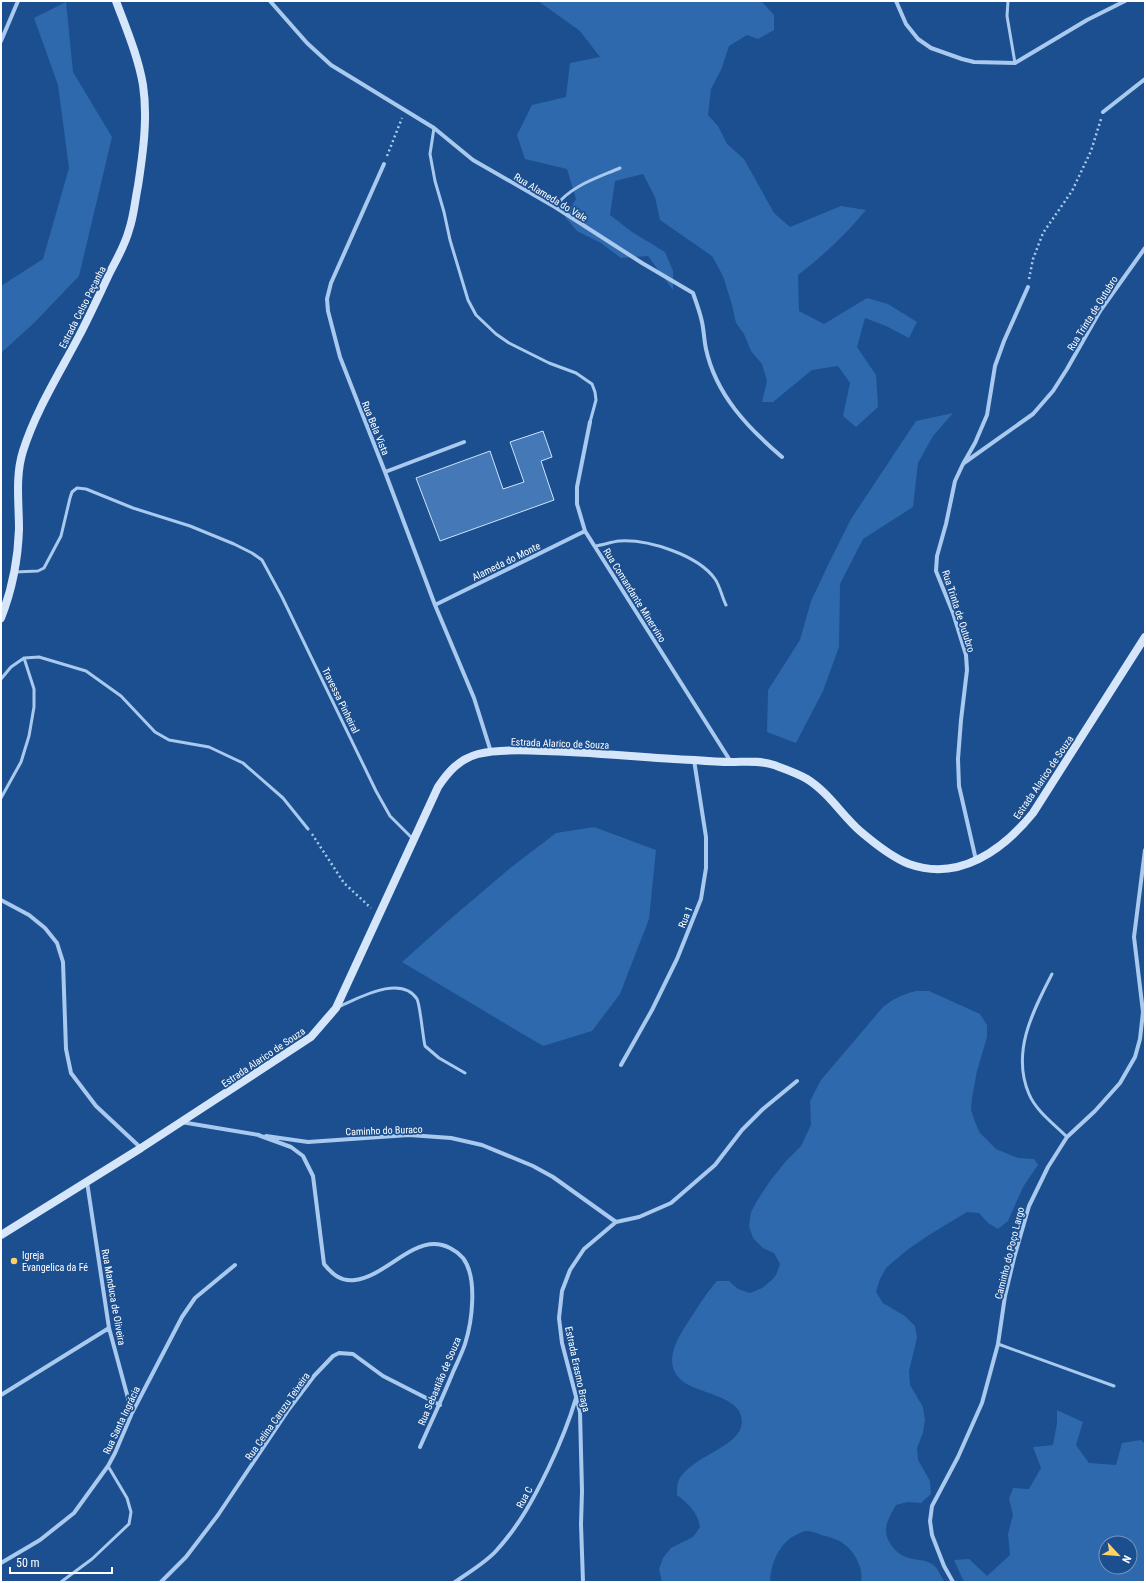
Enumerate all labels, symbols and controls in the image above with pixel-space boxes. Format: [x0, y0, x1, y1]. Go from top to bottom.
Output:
street label: Rua Alameda do Vale [512, 171, 590, 224]
street label: Estrada Celso Peçanha [57, 264, 108, 350]
street label: Rua Trinta de Outubro [1065, 274, 1120, 352]
street label: Rua Bela Vista [360, 400, 391, 457]
street label: Alameda do Monte [470, 540, 542, 583]
street label: Rua Comandante Minervino [601, 546, 668, 644]
street label: Rua Trinta de Outubro [940, 569, 977, 654]
street label: Travessa Pinheiral [320, 665, 361, 735]
street label: Estrada Alarico de Souza [1011, 733, 1076, 821]
street label: Estrada Alarico de Souza [511, 736, 610, 751]
street label: Rua 1 [676, 905, 695, 930]
street label: Estrada Alarico de Souza [219, 1025, 307, 1090]
street label: Caminho do Buraco [345, 1124, 423, 1137]
street label: Caminho do Poço Largo [993, 1206, 1026, 1300]
street label: Rua Manduca de Oliveira [100, 1248, 127, 1346]
place label: Igreja Evangelica da Fé [22, 1250, 88, 1273]
marker: Igreja Evangelica da Fé [9, 1256, 19, 1266]
street label: Estrada Erasmo Braga [563, 1325, 592, 1413]
street label: Rua Sebastião de Souza [416, 1335, 463, 1427]
street label: Rua Celina Caruzu Teixeira [243, 1370, 312, 1462]
street label: Rua Santa Ingrácia [101, 1384, 142, 1456]
street label: Rua C [514, 1484, 535, 1510]
north arrow [1098, 1535, 1138, 1575]
scale bar [10, 1549, 112, 1575]
text: N [1119, 1553, 1134, 1565]
text: 50 m [16, 1556, 40, 1570]

